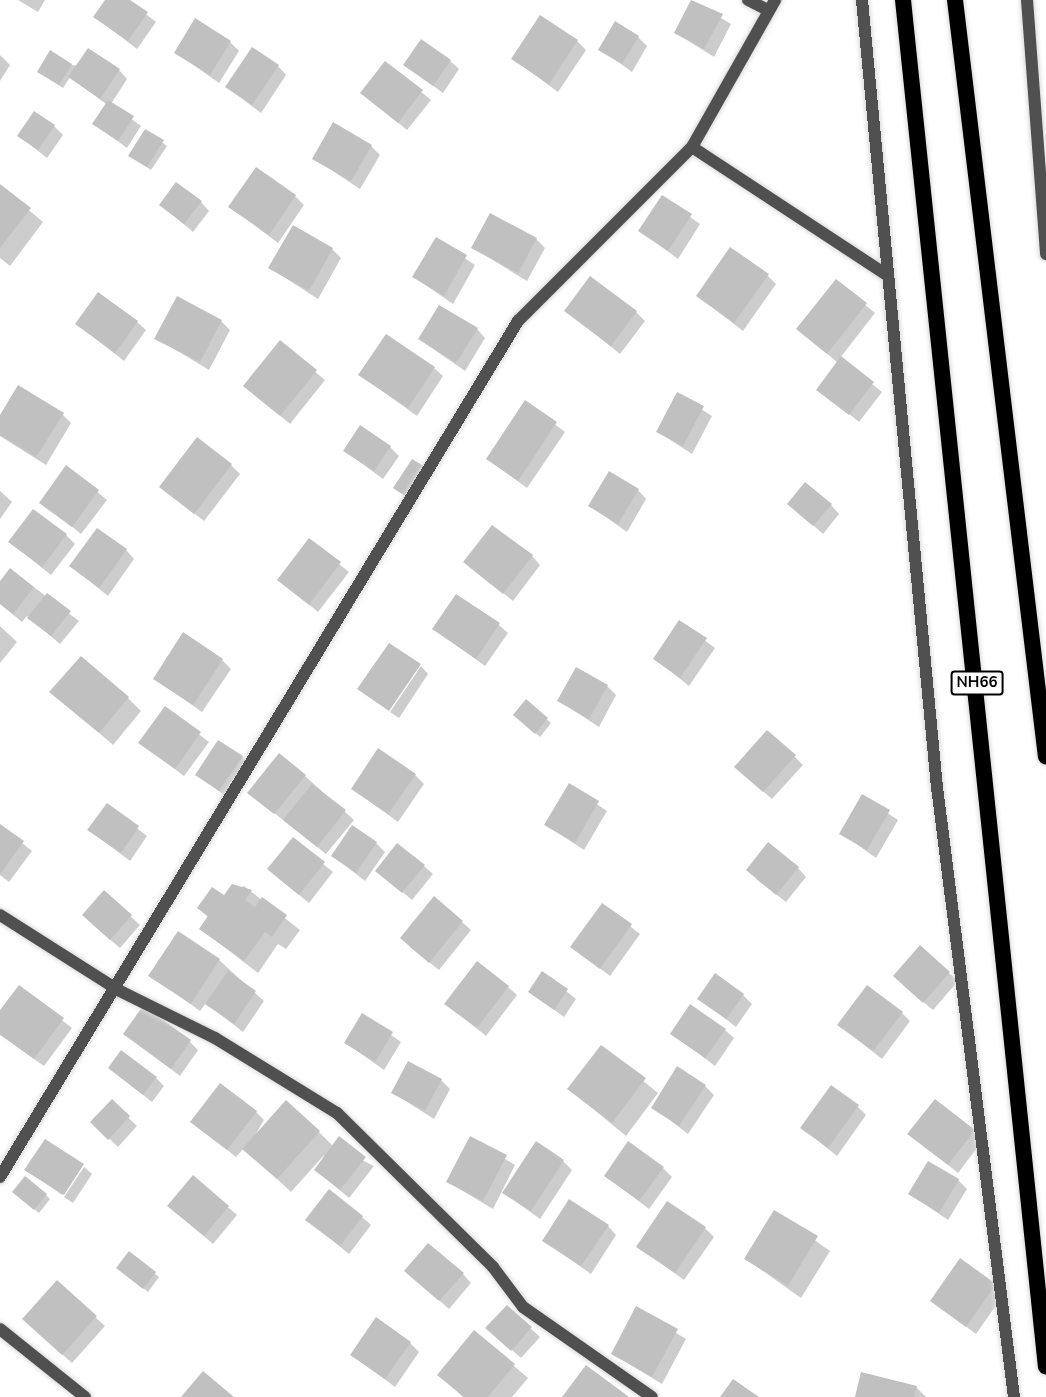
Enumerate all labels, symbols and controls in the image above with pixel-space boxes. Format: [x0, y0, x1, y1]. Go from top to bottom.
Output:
road number: NH66 [950, 671, 1004, 695]

